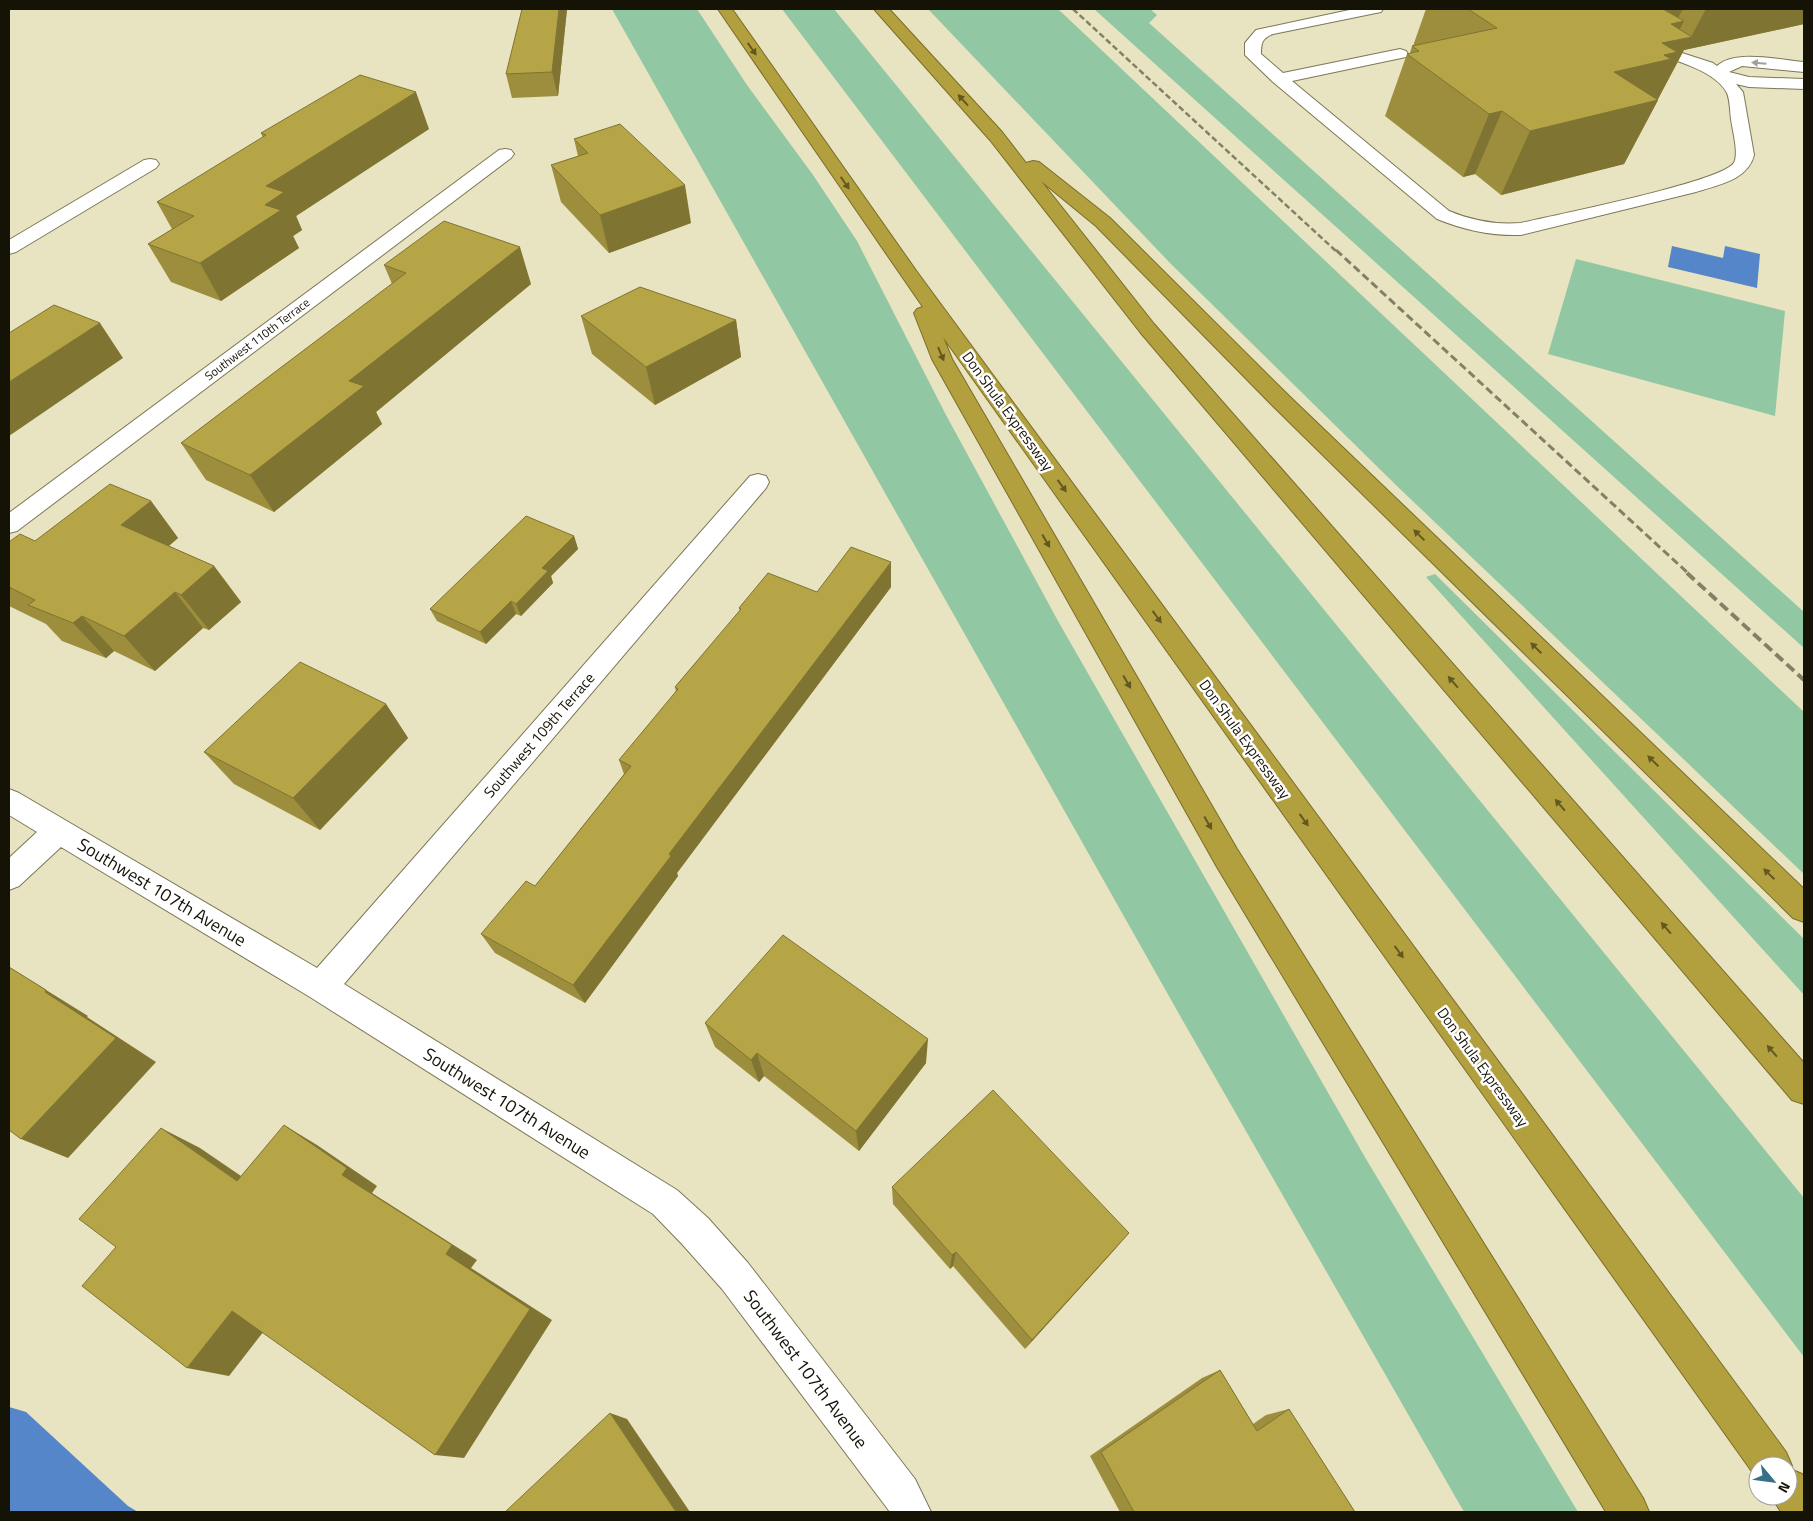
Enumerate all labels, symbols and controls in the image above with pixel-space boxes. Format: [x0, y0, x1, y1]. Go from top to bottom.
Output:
one-way arrow [747, 42, 757, 56]
one-way arrow [1751, 59, 1767, 67]
one-way arrow [958, 94, 969, 107]
one-way arrow [840, 176, 850, 189]
street label: Southwest 110th Terrace [200, 293, 314, 385]
street label: Don Shula Expressway [957, 346, 1059, 476]
one-way arrow [937, 347, 945, 361]
one-way arrow [1057, 479, 1067, 493]
one-way arrow [1414, 529, 1426, 541]
one-way arrow [1042, 535, 1051, 548]
one-way arrow [1152, 611, 1162, 624]
one-way arrow [1531, 642, 1543, 654]
street label: Southwest 109th Terrace [478, 667, 600, 803]
street label: Don Shula Expressway [1194, 674, 1296, 804]
one-way arrow [1123, 676, 1132, 689]
one-way arrow [1448, 676, 1459, 689]
one-way arrow [1647, 755, 1659, 767]
one-way arrow [1554, 799, 1565, 812]
one-way arrow [1299, 813, 1309, 827]
one-way arrow [1203, 817, 1212, 830]
street label: Southwest 107th Avenue [73, 831, 251, 953]
one-way arrow [1764, 868, 1776, 880]
one-way arrow [1660, 923, 1672, 935]
one-way arrow [1394, 945, 1404, 958]
street label: Don Shula Expressway [1432, 1002, 1534, 1132]
street label: Southwest 107th Avenue [418, 1041, 596, 1165]
one-way arrow [1767, 1045, 1778, 1058]
street label: Southwest 107th Avenue [737, 1284, 875, 1454]
north arrow [1748, 1456, 1798, 1506]
text: N [1773, 1478, 1796, 1497]

